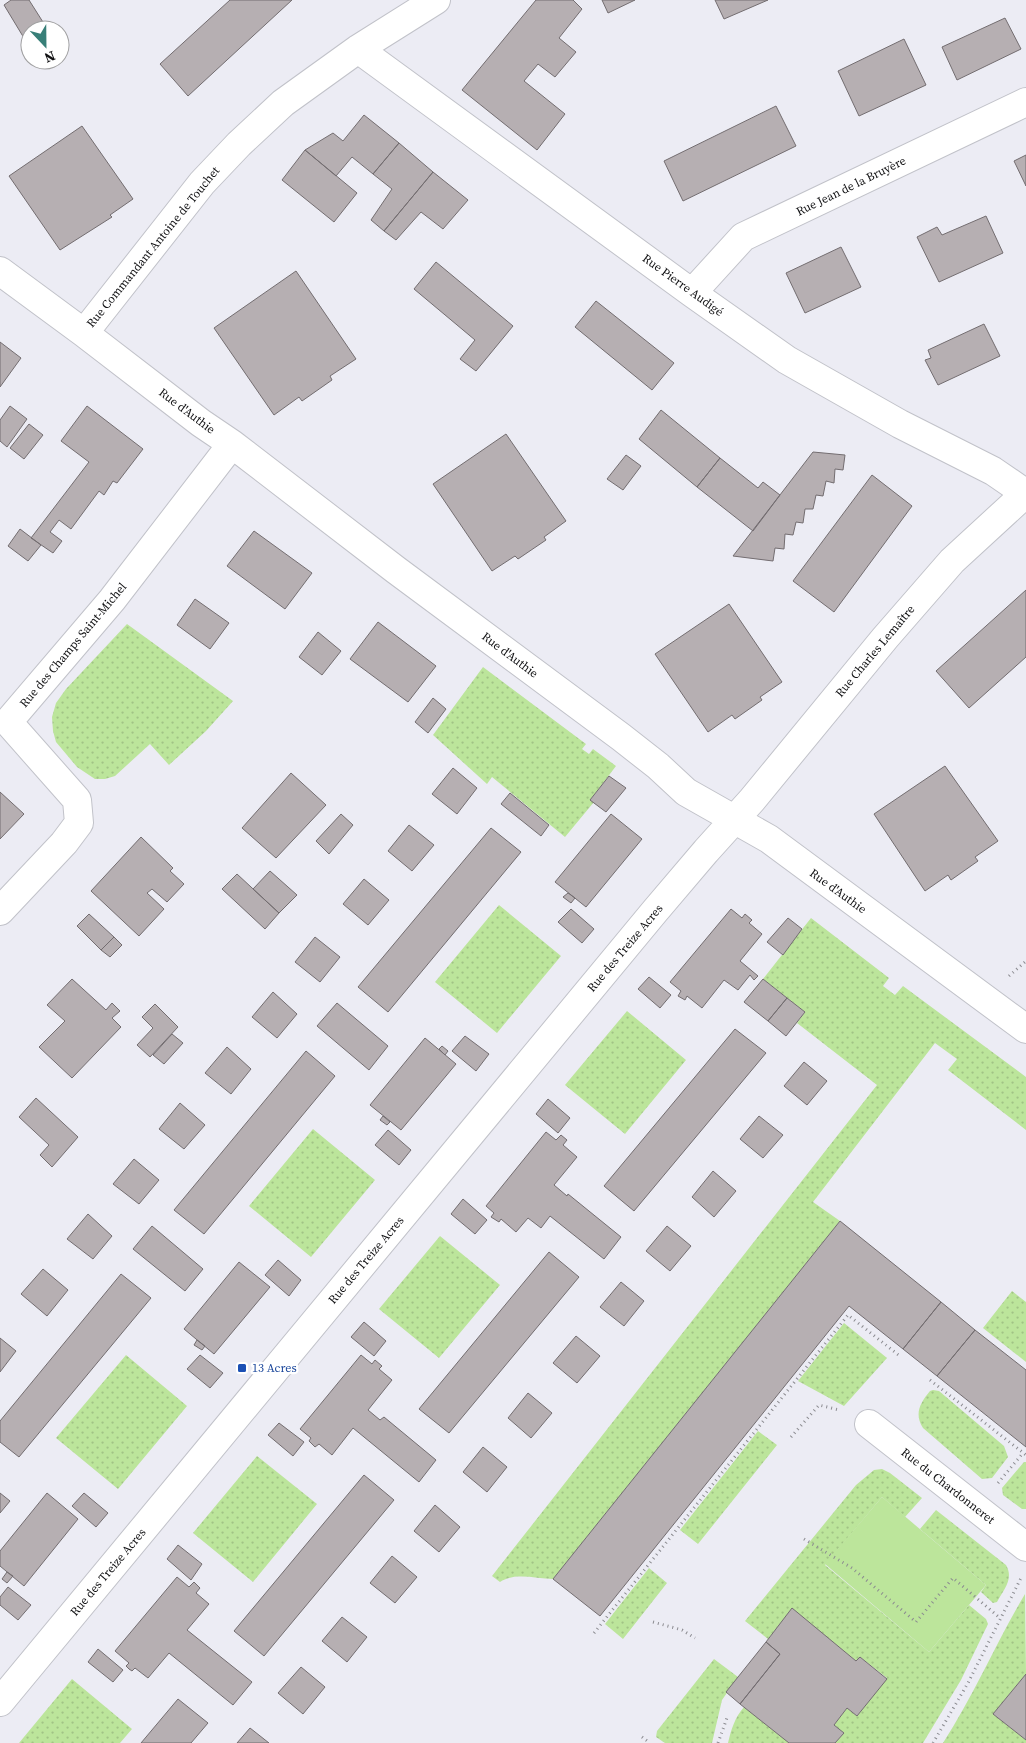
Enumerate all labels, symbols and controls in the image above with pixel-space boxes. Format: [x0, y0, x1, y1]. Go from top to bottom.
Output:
north arrow [20, 20, 70, 70]
text: N [41, 46, 58, 68]
street label: Rue Jean de la Bruyère [793, 152, 909, 220]
street label: Rue Commandant Antoine de Touchet [83, 163, 223, 331]
street label: Rue Pierre Audigé [639, 250, 727, 320]
street label: Rue d'Authie [156, 385, 218, 437]
street label: Rue des Champs Saint-Michel [16, 579, 130, 711]
street label: Rue Charles Lemaître [832, 602, 918, 700]
street label: Rue d'Authie [479, 629, 541, 681]
street label: Rue d'Authie [806, 865, 870, 917]
street label: Rue des Treize Acres [584, 901, 666, 995]
street label: Rue des Treize Acres [325, 1213, 407, 1307]
place label: 13 Acres [252, 1360, 297, 1376]
marker: 13 Acres [236, 1362, 248, 1374]
street label: Rue du Chardonneret [898, 1444, 998, 1528]
street label: Rue des Treize Acres [67, 1525, 149, 1619]

